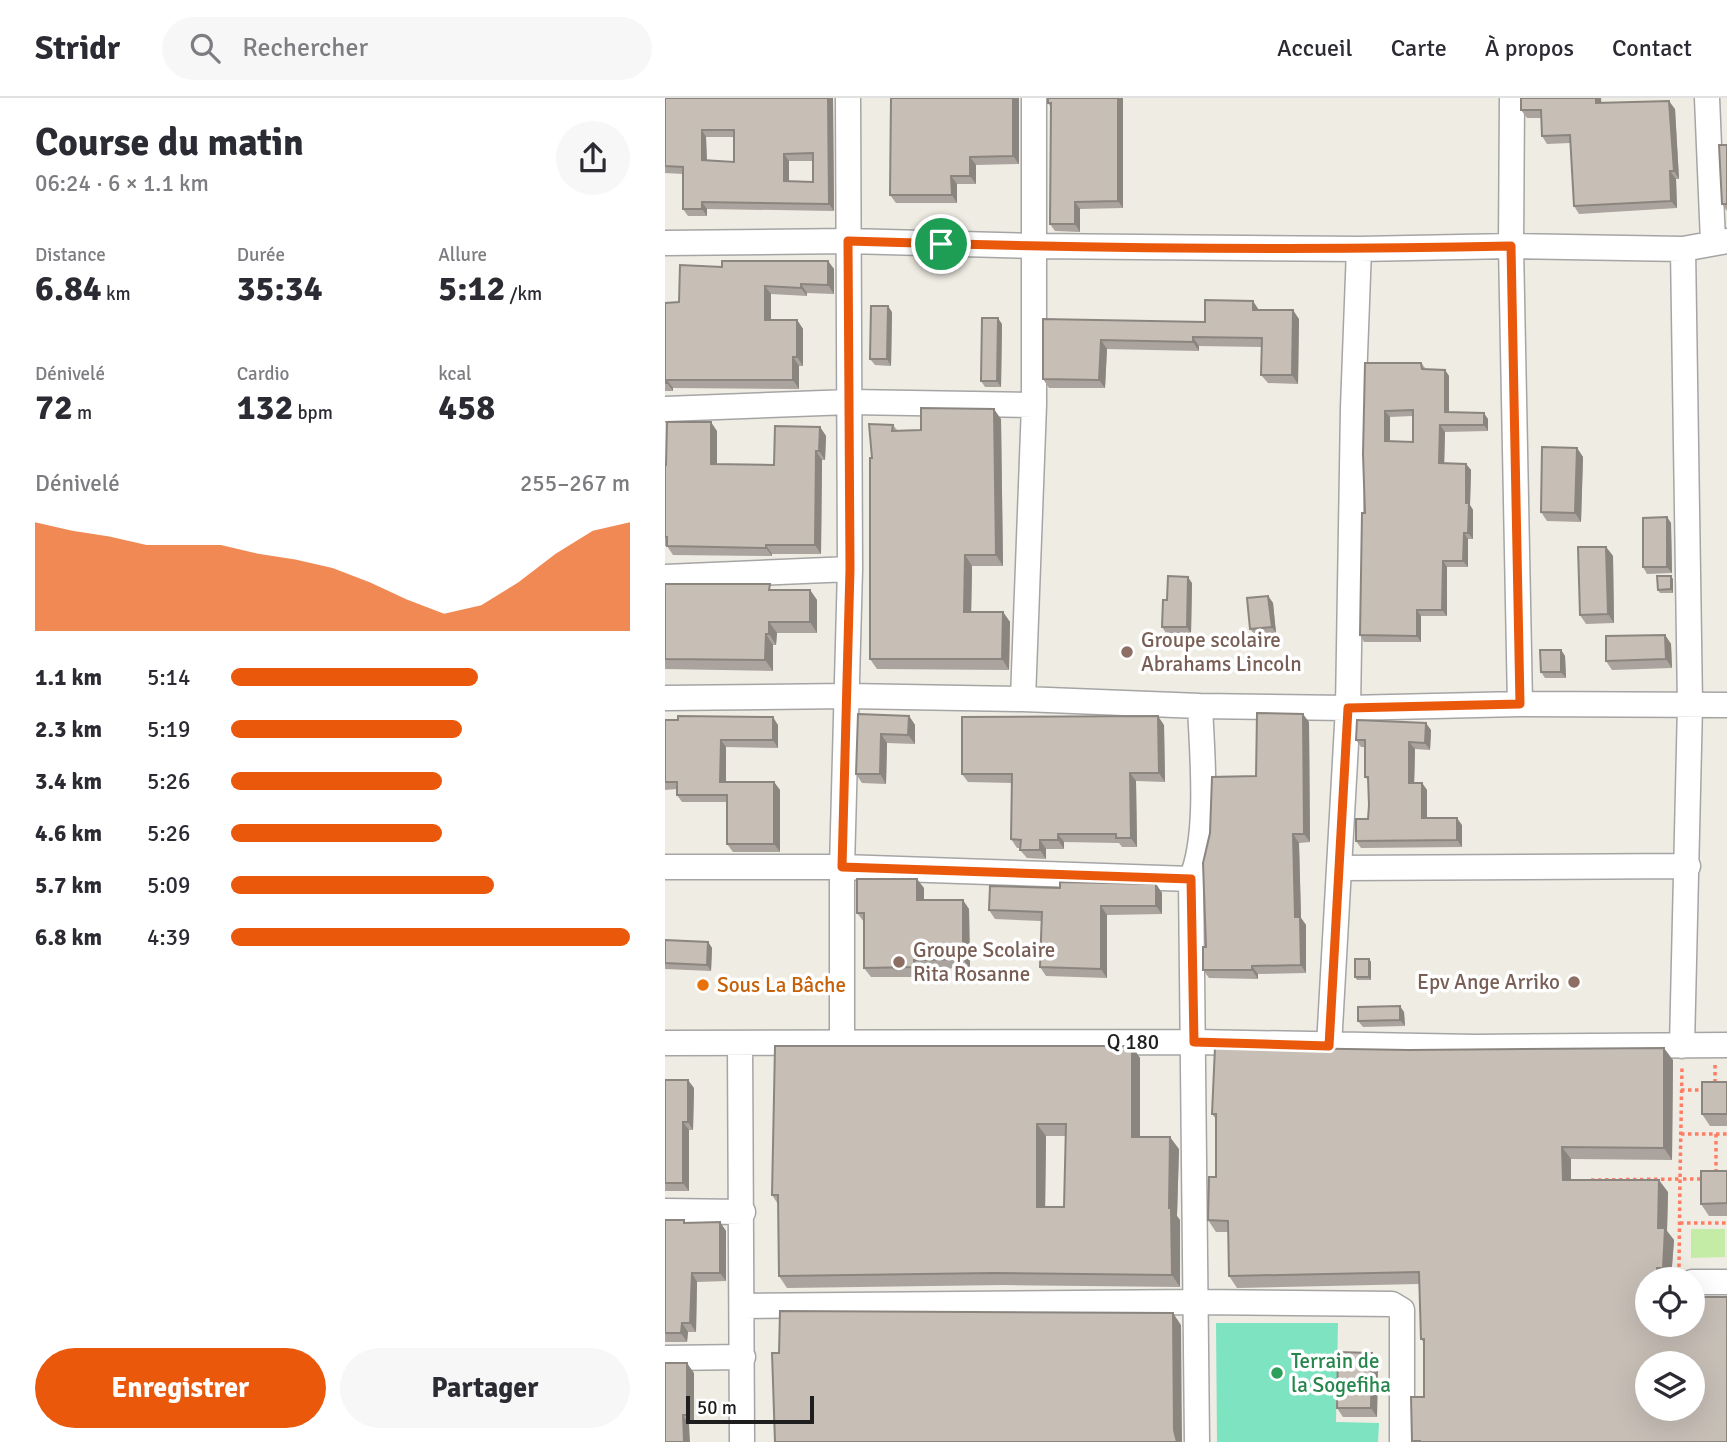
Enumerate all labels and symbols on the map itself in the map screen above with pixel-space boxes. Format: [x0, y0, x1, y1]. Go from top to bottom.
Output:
pin [911, 214, 971, 274]
place label: Groupe scolaire Abrahams Lincoln [1141, 627, 1302, 677]
marker: Groupe scolaire Abrahams Lincoln [1119, 644, 1135, 660]
place label: Groupe Scolaire Rita Rosanne [913, 937, 1055, 987]
marker: Groupe Scolaire Rita Rosanne [891, 954, 907, 970]
place label: Epv Ange Arriko [1417, 969, 1560, 995]
place label: Sous La Bâche [717, 972, 846, 998]
marker: Epv Ange Arriko [1566, 974, 1582, 990]
marker: Sous La Bâche [695, 977, 711, 993]
street label: Q 180 [1107, 1029, 1159, 1055]
place label: Terrain de la Sogefiha [1291, 1348, 1391, 1398]
marker: Terrain de la Sogefiha [1269, 1365, 1285, 1381]
scale bar [686, 1393, 814, 1425]

